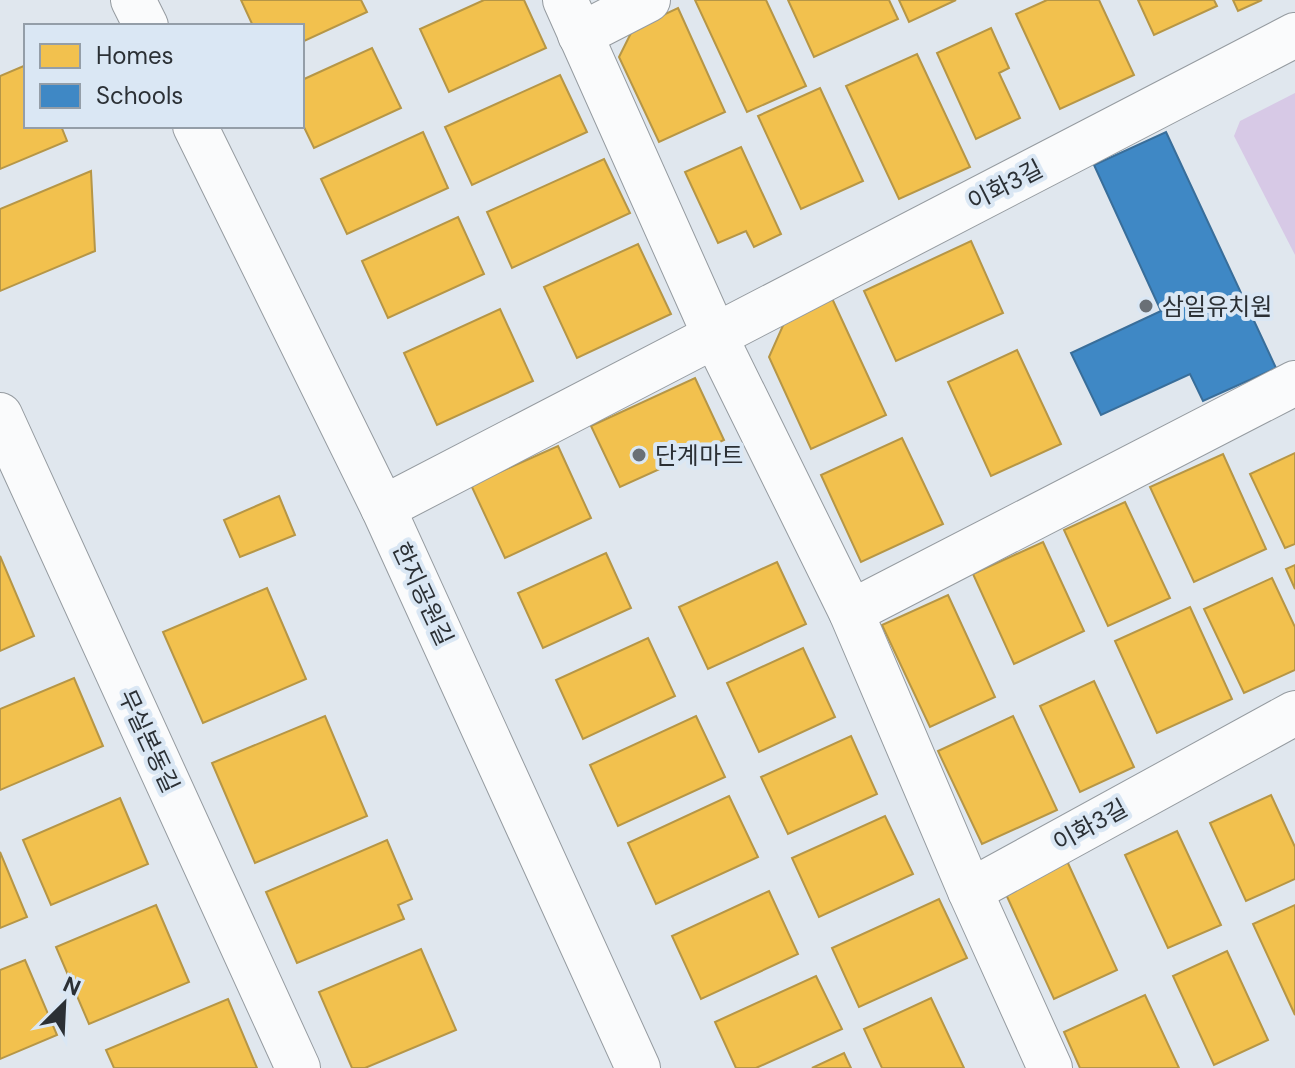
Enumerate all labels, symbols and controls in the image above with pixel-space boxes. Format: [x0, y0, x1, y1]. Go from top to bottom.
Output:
legend [24, 24, 304, 128]
text: Homes [96, 40, 174, 71]
text: Schools [96, 80, 183, 111]
street label: 이화3길 [962, 153, 1048, 217]
place label: 삼일유치원 [1162, 291, 1272, 322]
marker: 삼일유치원 [1137, 297, 1155, 315]
place label: 단계마트 [655, 440, 743, 471]
marker: 단계마트 [630, 446, 648, 464]
street label: 한지공원길 [386, 537, 460, 651]
street label: 무실본동길 [112, 684, 186, 798]
street label: 이화3길 [1047, 792, 1133, 858]
north arrow [24, 964, 104, 1044]
text: N [59, 970, 85, 1003]

